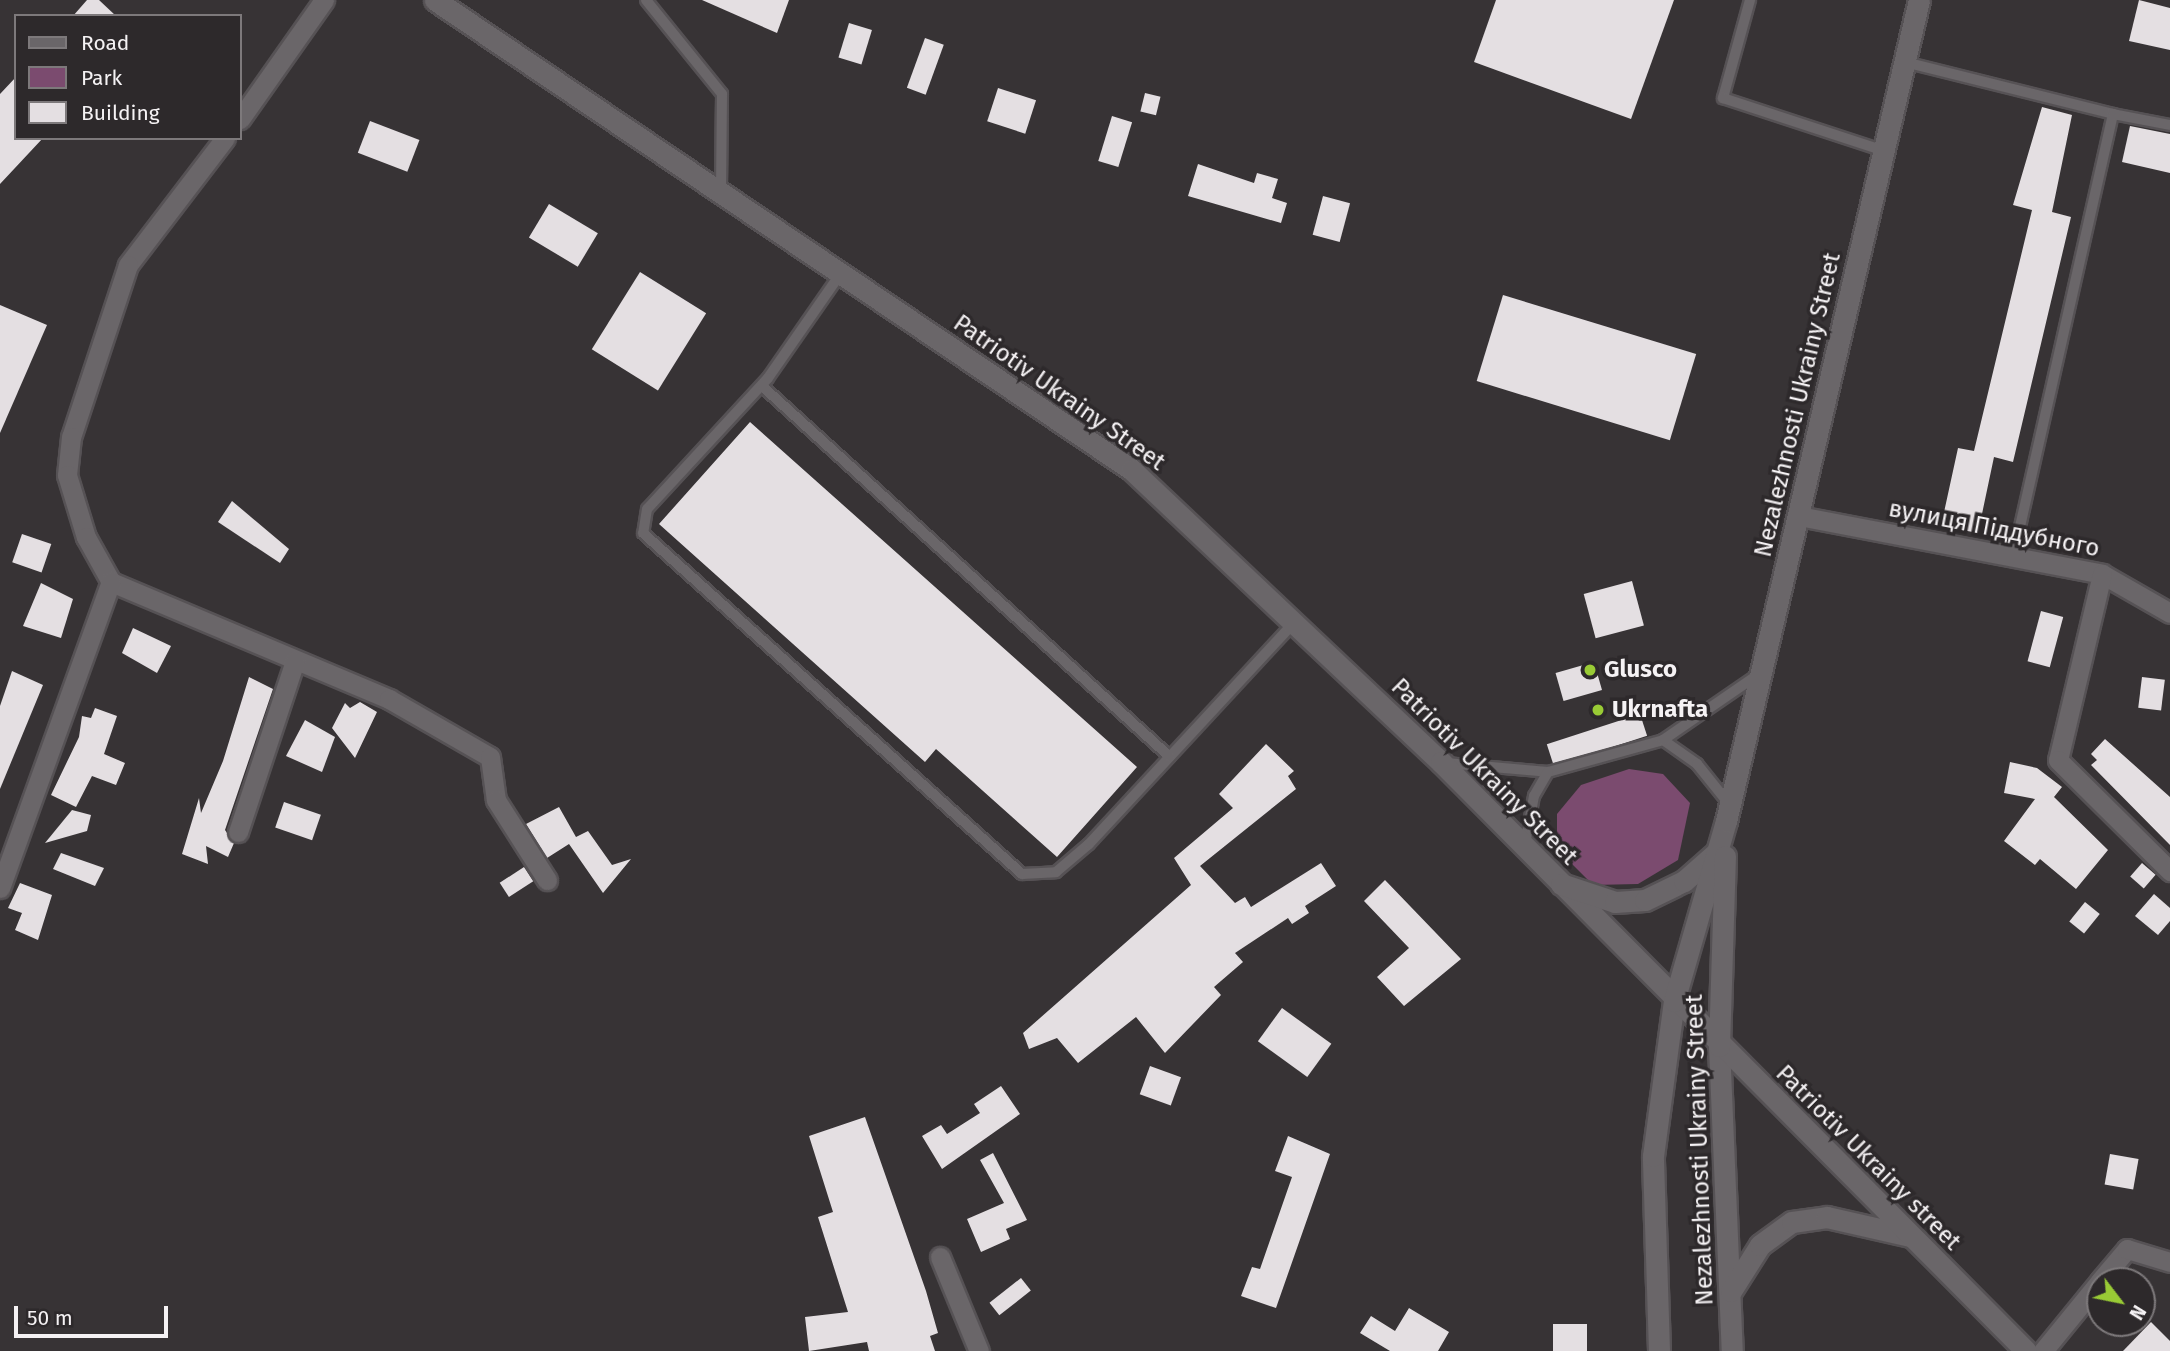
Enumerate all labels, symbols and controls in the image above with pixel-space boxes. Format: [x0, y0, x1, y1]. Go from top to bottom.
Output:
legend [14, 14, 242, 140]
text: Road [81, 30, 129, 56]
text: Park [81, 65, 122, 91]
text: Building [81, 100, 160, 126]
street label: Nezalezhnosti Ukrainy Street [1749, 250, 1847, 560]
street label: Patriotiv Ukrainy Street [948, 309, 1170, 477]
street label: вулиця Піддубного [1886, 494, 2102, 564]
place label: Glusco [1604, 656, 1677, 684]
marker: Glusco [1582, 662, 1598, 678]
street label: Patriotiv Ukrainy Street [1385, 673, 1583, 871]
place label: Ukrnafta [1612, 696, 1708, 724]
marker: Ukrnafta [1590, 702, 1606, 718]
street label: Nezalezhnosti Ukrainy Street [1680, 994, 1720, 1306]
street label: Patriotiv Ukrainy street [1770, 1060, 1966, 1256]
north arrow [2086, 1267, 2156, 1337]
scale bar [18, 1292, 172, 1336]
text: N [2124, 1301, 2151, 1324]
text: 50 m [27, 1305, 73, 1331]

